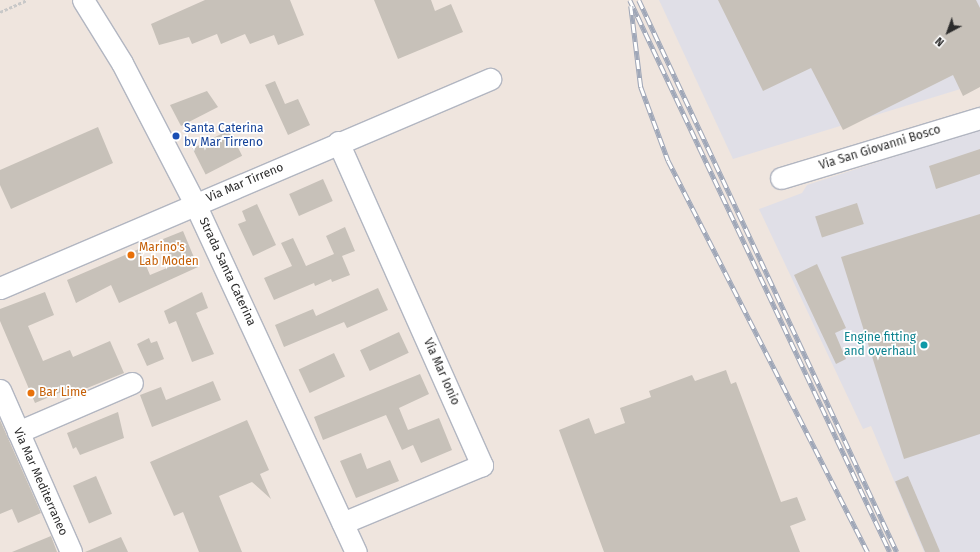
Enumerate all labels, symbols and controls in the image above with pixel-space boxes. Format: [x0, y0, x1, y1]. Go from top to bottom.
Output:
north arrow [928, 12, 968, 52]
text: N [933, 34, 947, 49]
place label: Santa Caterina bv Mar Tirreno [184, 122, 263, 150]
street label: Via San Giovanni Bosco [818, 123, 942, 173]
marker: Santa Caterina bv Mar Tirreno [171, 131, 181, 141]
street label: Via Mar Tirreno [204, 160, 286, 206]
street label: Strada Santa Caterina [196, 216, 258, 328]
place label: Marino's Lab Moden [139, 241, 199, 269]
marker: Marino's Lab Moden [126, 250, 136, 260]
place label: Engine fitting and overhaul [844, 331, 916, 359]
street label: Via Mar Ionio [420, 336, 462, 408]
marker: Engine fitting and overhaul [919, 340, 929, 350]
place label: Bar Lime [39, 386, 87, 400]
marker: Bar Lime [26, 388, 36, 398]
street label: Via Mar Mediterraneo [10, 426, 70, 538]

